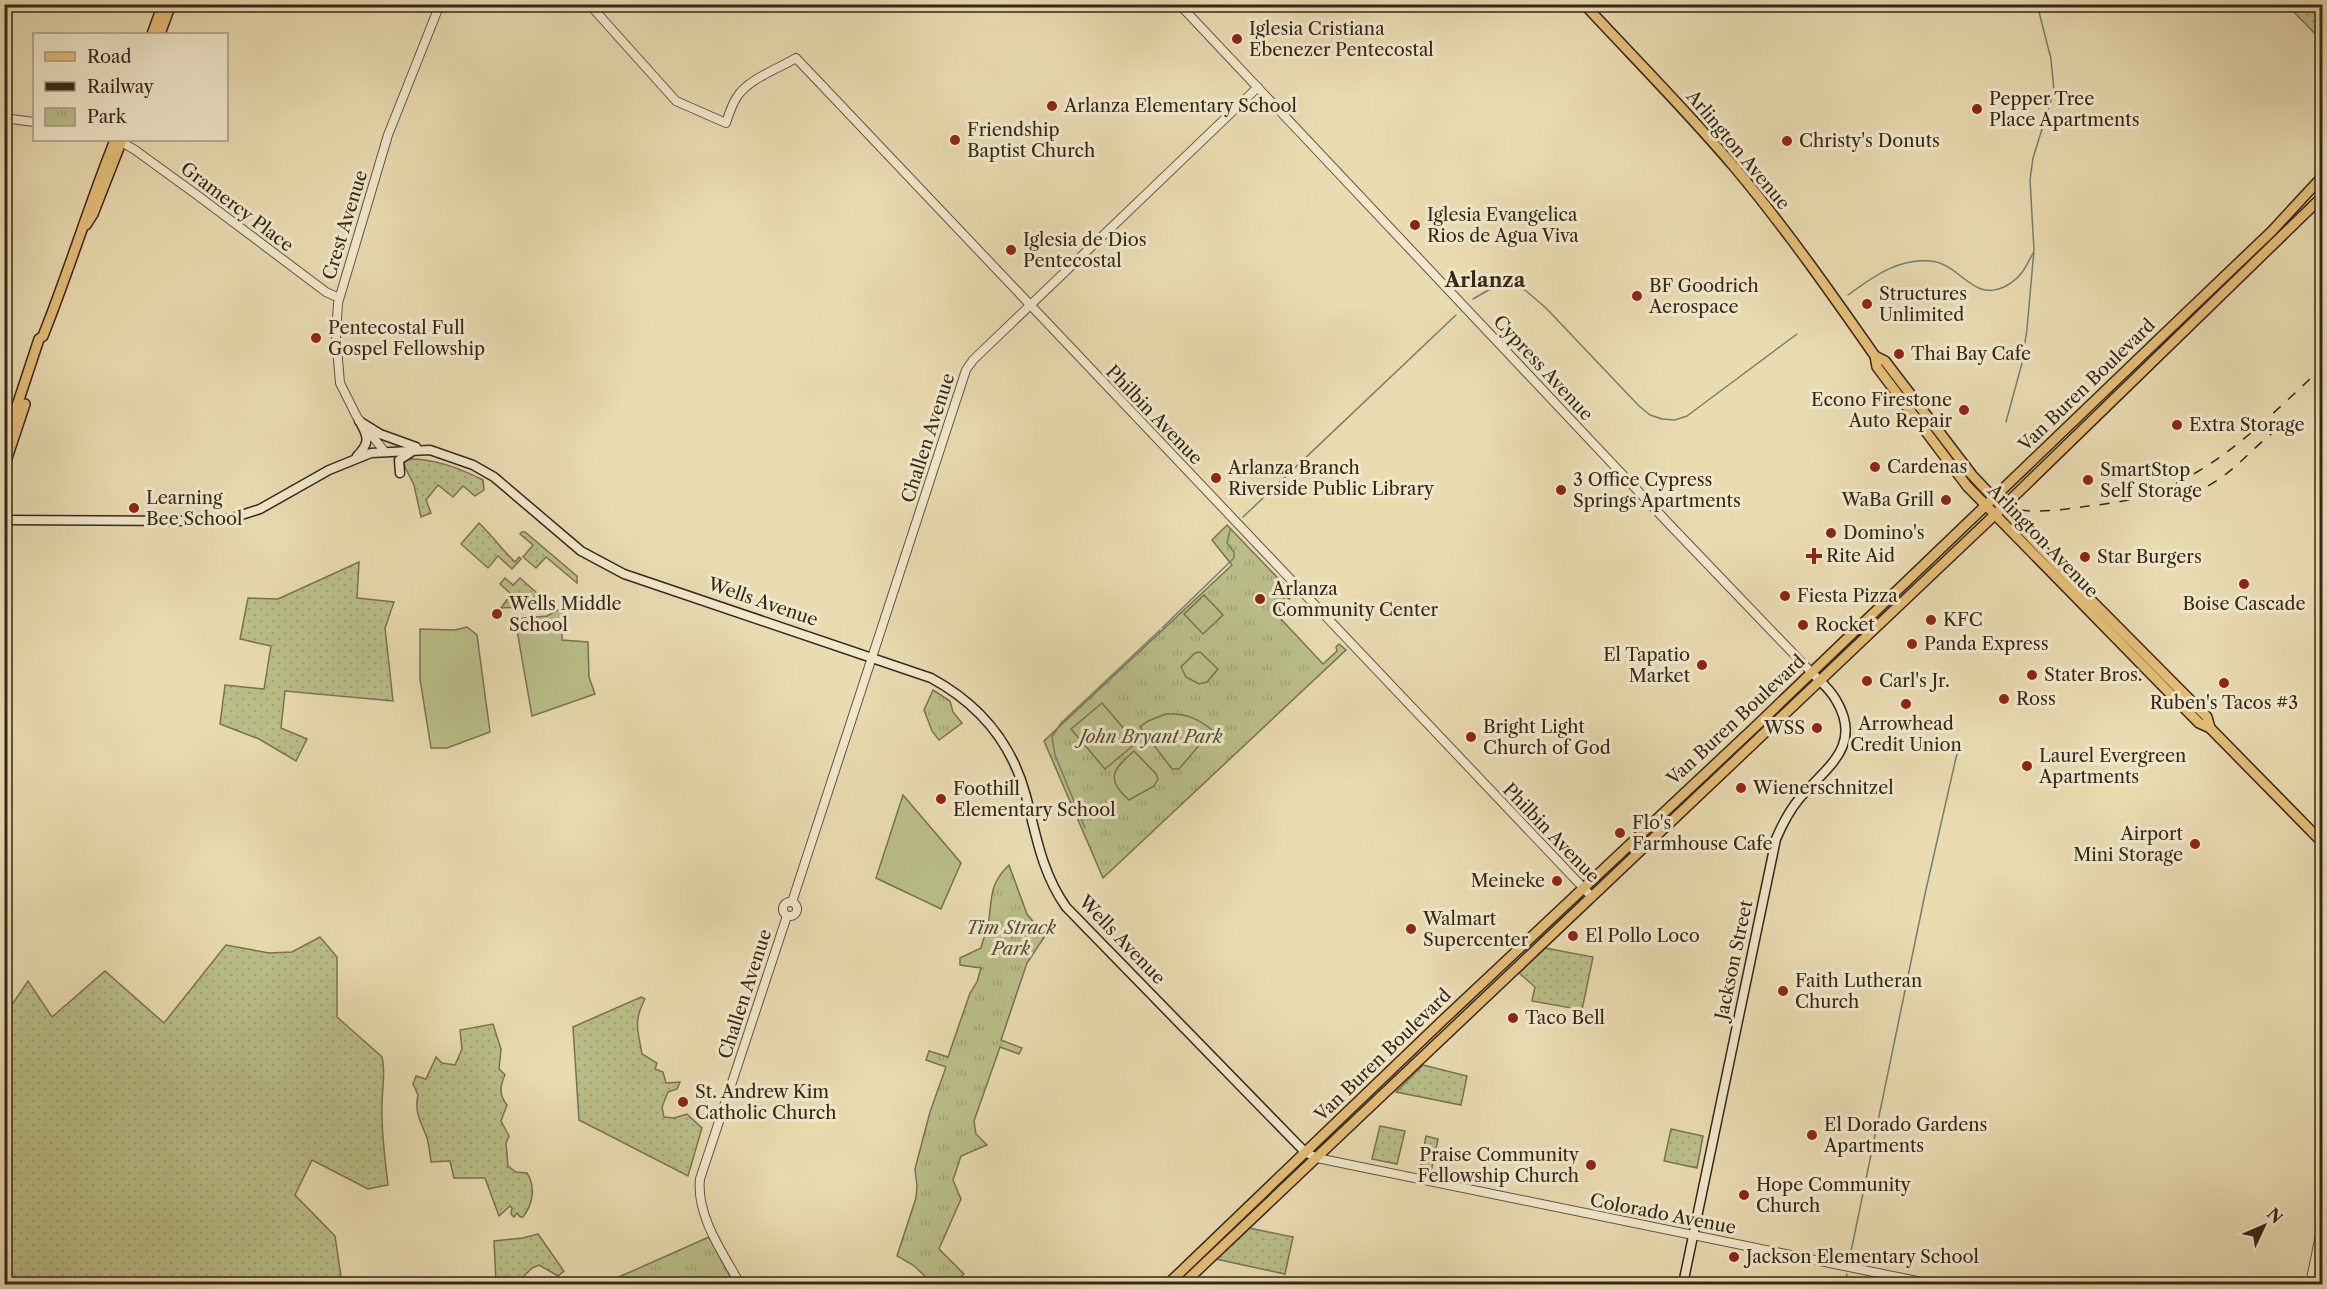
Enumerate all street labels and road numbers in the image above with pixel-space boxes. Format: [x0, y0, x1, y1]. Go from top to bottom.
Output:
street label: Arlington Avenue [1681, 85, 1794, 214]
street label: Gramercy Place [176, 157, 298, 257]
street label: Crest Avenue [318, 168, 372, 282]
street label: Cypress Avenue [1489, 311, 1597, 425]
street label: Van Buren Boulevard [2014, 314, 2160, 456]
street label: Philbin Avenue [1101, 361, 1207, 469]
street label: Challen Avenue [897, 371, 959, 505]
street label: Arlington Avenue [1983, 479, 2103, 602]
street label: Wells Avenue [704, 573, 821, 631]
street label: Van Buren Boulevard [1662, 650, 1810, 790]
street label: Philbin Avenue [1498, 779, 1604, 887]
street label: Wells Avenue [1074, 890, 1170, 989]
street label: Jackson Street [1710, 898, 1758, 1025]
street label: Challen Avenue [714, 927, 776, 1061]
street label: Van Buren Boulevard [1310, 984, 1456, 1126]
street label: Colorado Avenue [1588, 1189, 1738, 1239]

